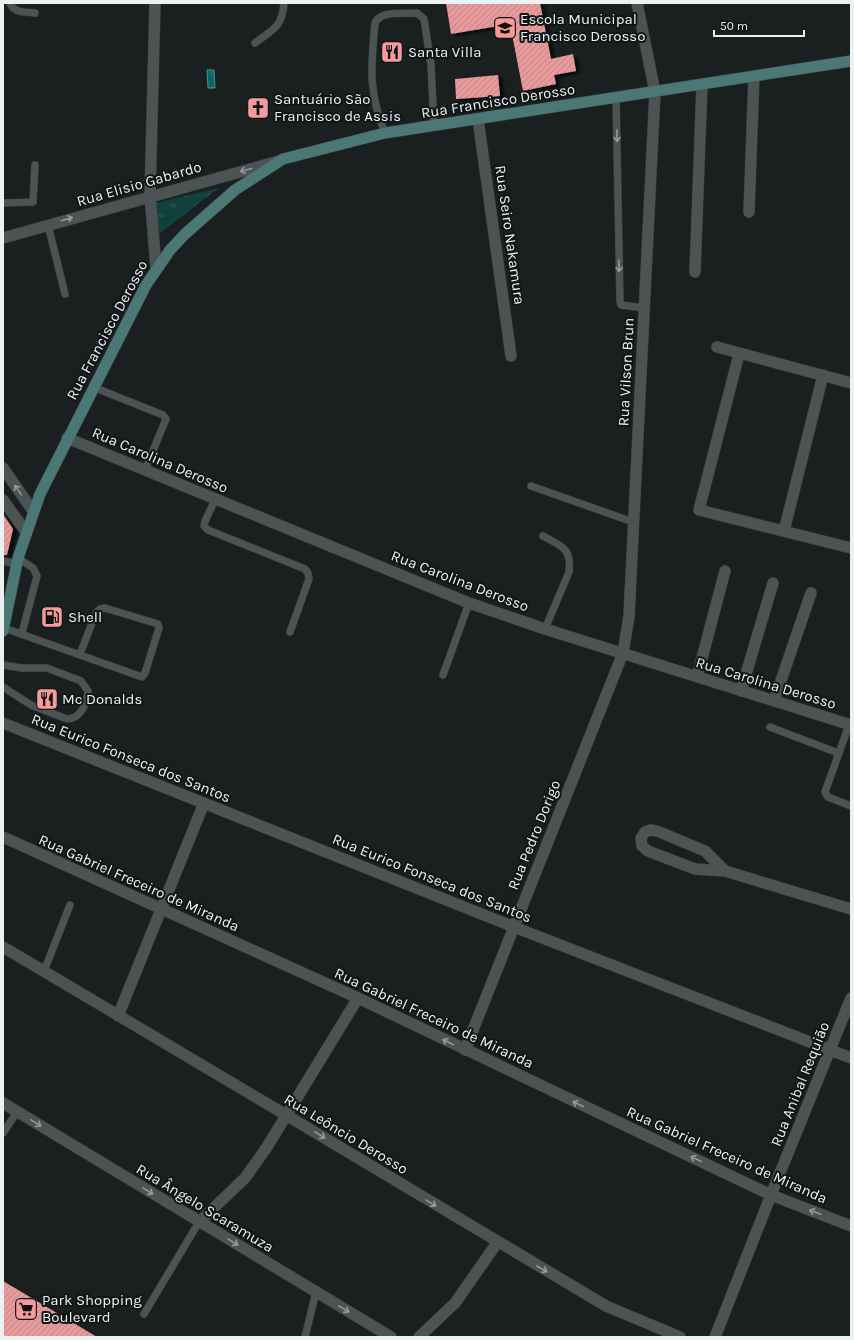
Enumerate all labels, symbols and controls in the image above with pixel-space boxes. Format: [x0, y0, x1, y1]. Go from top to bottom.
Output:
place label: Escola Municipal Francisco Derosso [520, 10, 645, 45]
scale bar [714, 12, 804, 38]
school or university icon: Escola Municipal Francisco Derosso [492, 15, 518, 41]
text: 50 m [720, 19, 748, 33]
restaurant icon: Santa Villa [379, 39, 405, 65]
place label: Santa Villa [408, 43, 481, 61]
street label: Rua Francisco Derosso [420, 80, 576, 122]
place label: Santuário São Francisco de Assis [274, 90, 401, 125]
church icon: Santuário São Francisco de Assis [245, 95, 271, 121]
one-way arrow [613, 129, 621, 142]
street label: Rua Elisio Gabardo [75, 158, 203, 210]
street label: Rua Seiro Nakamura [491, 164, 529, 306]
one-way arrow [239, 166, 252, 174]
one-way arrow [61, 215, 74, 222]
street label: Rua Francisco Derosso [63, 257, 151, 403]
one-way arrow [615, 259, 623, 272]
street label: Rua Vilson Brun [614, 317, 638, 427]
street label: Rua Carolina Derosso [89, 423, 231, 497]
one-way arrow [14, 484, 22, 495]
street label: Rua Carolina Derosso [389, 546, 531, 616]
fuel station icon: Shell [39, 604, 65, 630]
place label: Shell [68, 608, 102, 626]
street label: Rua Carolina Derosso [694, 653, 838, 713]
restaurant icon: Mc Donalds [34, 686, 60, 712]
place label: Mc Donalds [62, 690, 142, 708]
street label: Rua Eurico Fonseca dos Santos [29, 710, 233, 806]
street label: Rua Pedro Dorigo [504, 777, 564, 893]
street label: Rua Eurico Fonseca dos Santos [330, 830, 534, 926]
street label: Rua Gabriel Freceiro de Miranda [36, 831, 242, 935]
street label: Rua Gabriel Freceiro de Miranda [332, 964, 536, 1072]
street label: Rua Anibal Requião [767, 1019, 833, 1149]
one-way arrow [443, 1038, 455, 1045]
street label: Rua Leôncio Derosso [281, 1090, 411, 1178]
one-way arrow [573, 1100, 585, 1107]
street label: Rua Gabriel Freceiro de Miranda [624, 1103, 830, 1207]
one-way arrow [30, 1120, 42, 1128]
one-way arrow [314, 1132, 326, 1140]
one-way arrow [690, 1155, 702, 1162]
street label: Rua Ângelo Scaramuza [133, 1160, 277, 1256]
one-way arrow [142, 1187, 154, 1195]
one-way arrow [425, 1199, 437, 1207]
one-way arrow [809, 1208, 821, 1216]
one-way arrow [227, 1238, 238, 1246]
one-way arrow [536, 1266, 548, 1274]
place label: Park Shopping Boulevard [42, 1291, 142, 1326]
supermarket icon: Park Shopping Boulevard [13, 1296, 39, 1322]
one-way arrow [338, 1305, 350, 1313]

